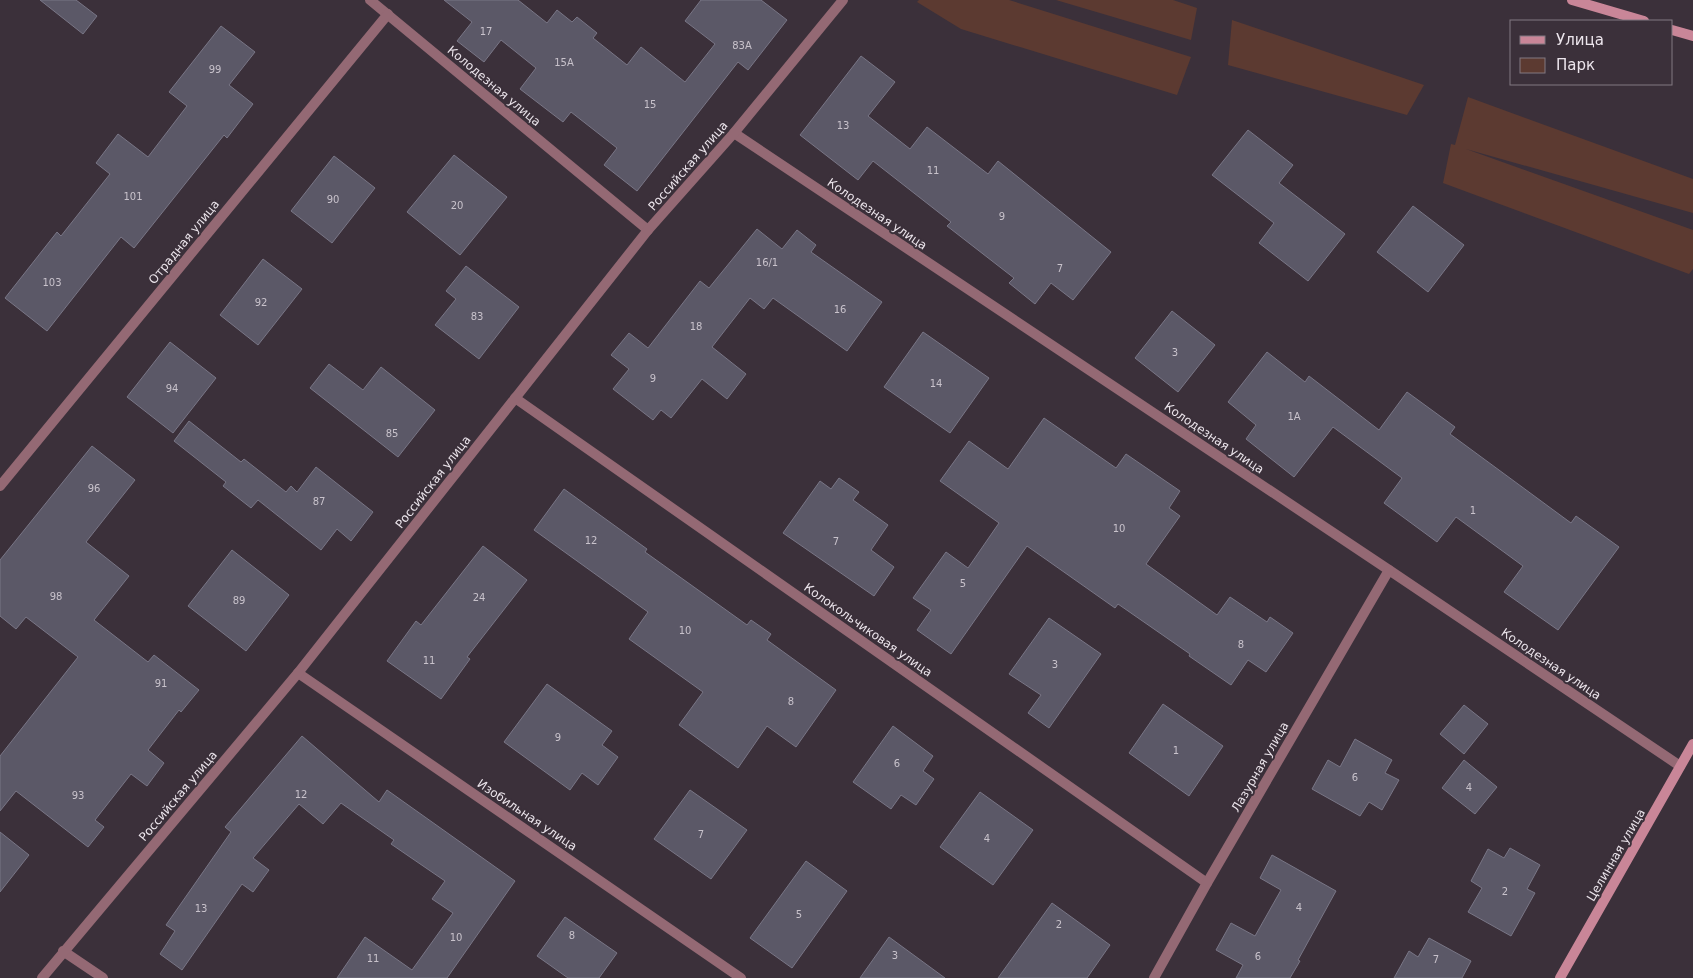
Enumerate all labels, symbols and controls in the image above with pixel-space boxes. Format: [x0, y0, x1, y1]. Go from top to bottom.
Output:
legend [1510, 20, 1673, 85]
house number: 17 [480, 26, 492, 37]
text: Улица [1556, 31, 1604, 49]
house number: 83А [732, 40, 752, 51]
street label: Колодезная улица [445, 43, 543, 129]
text: Парк [1556, 56, 1595, 74]
house number: 15А [554, 57, 574, 68]
house number: 99 [209, 64, 221, 75]
house number: 15 [644, 99, 656, 110]
street label: Российская улица [645, 119, 731, 213]
house number: 13 [837, 120, 849, 131]
house number: 11 [927, 165, 939, 176]
street label: Колодезная улица [824, 175, 930, 253]
house number: 101 [123, 191, 143, 202]
house number: 90 [327, 194, 339, 205]
street label: Отрадная улица [146, 197, 222, 287]
house number: 20 [451, 200, 463, 211]
house number: 9 [999, 211, 1005, 222]
house number: 16/1 [756, 257, 778, 268]
house number: 7 [1057, 263, 1063, 274]
house number: 103 [42, 277, 62, 288]
house number: 92 [255, 297, 267, 308]
house number: 16 [834, 304, 846, 315]
house number: 83 [471, 311, 483, 322]
house number: 18 [690, 321, 702, 332]
house number: 3 [1172, 347, 1178, 358]
house number: 9 [650, 373, 656, 384]
house number: 14 [930, 378, 942, 389]
house number: 94 [166, 383, 178, 394]
street label: Колодезная улица [1161, 399, 1267, 477]
house number: 1А [1287, 411, 1301, 422]
house number: 85 [386, 428, 398, 439]
street label: Российская улица [392, 433, 474, 531]
house number: 96 [88, 483, 100, 494]
house number: 87 [313, 496, 325, 507]
house number: 1 [1470, 505, 1476, 516]
house number: 10 [1113, 523, 1125, 534]
house number: 12 [585, 535, 597, 546]
house number: 7 [833, 536, 839, 547]
house number: 5 [960, 578, 966, 589]
street label: Колокольчиковая улица [801, 580, 935, 680]
house number: 98 [50, 591, 62, 602]
house number: 24 [473, 592, 485, 603]
house number: 89 [233, 595, 245, 606]
house number: 10 [679, 625, 691, 636]
street label: Колодезная улица [1498, 625, 1604, 703]
house number: 8 [1238, 639, 1244, 650]
house number: 11 [423, 655, 435, 666]
house number: 3 [1052, 659, 1058, 670]
house number: 91 [155, 678, 167, 689]
house number: 8 [788, 696, 794, 707]
street label: Лазурная улица [1228, 719, 1292, 815]
house number: 9 [555, 732, 561, 743]
house number: 1 [1173, 745, 1179, 756]
street label: Российская улица [136, 748, 220, 844]
house number: 6 [894, 758, 900, 769]
house number: 6 [1352, 772, 1358, 783]
street label: Изобильная улица [475, 776, 579, 854]
house number: 4 [1466, 782, 1472, 793]
house number: 12 [295, 789, 307, 800]
house number: 93 [72, 790, 84, 801]
street label: Целинная улица [1584, 806, 1648, 904]
house number: 7 [698, 829, 704, 840]
house number: 4 [984, 833, 990, 844]
house number: 2 [1502, 886, 1508, 897]
house number: 4 [1296, 902, 1302, 913]
house number: 13 [195, 903, 207, 914]
house number: 5 [796, 909, 802, 920]
house number: 2 [1056, 919, 1062, 930]
house number: 8 [569, 930, 575, 941]
house number: 10 [450, 932, 462, 943]
house number: 3 [892, 950, 898, 961]
house number: 6 [1255, 951, 1261, 962]
house number: 11 [367, 953, 379, 964]
house number: 7 [1433, 954, 1439, 965]

